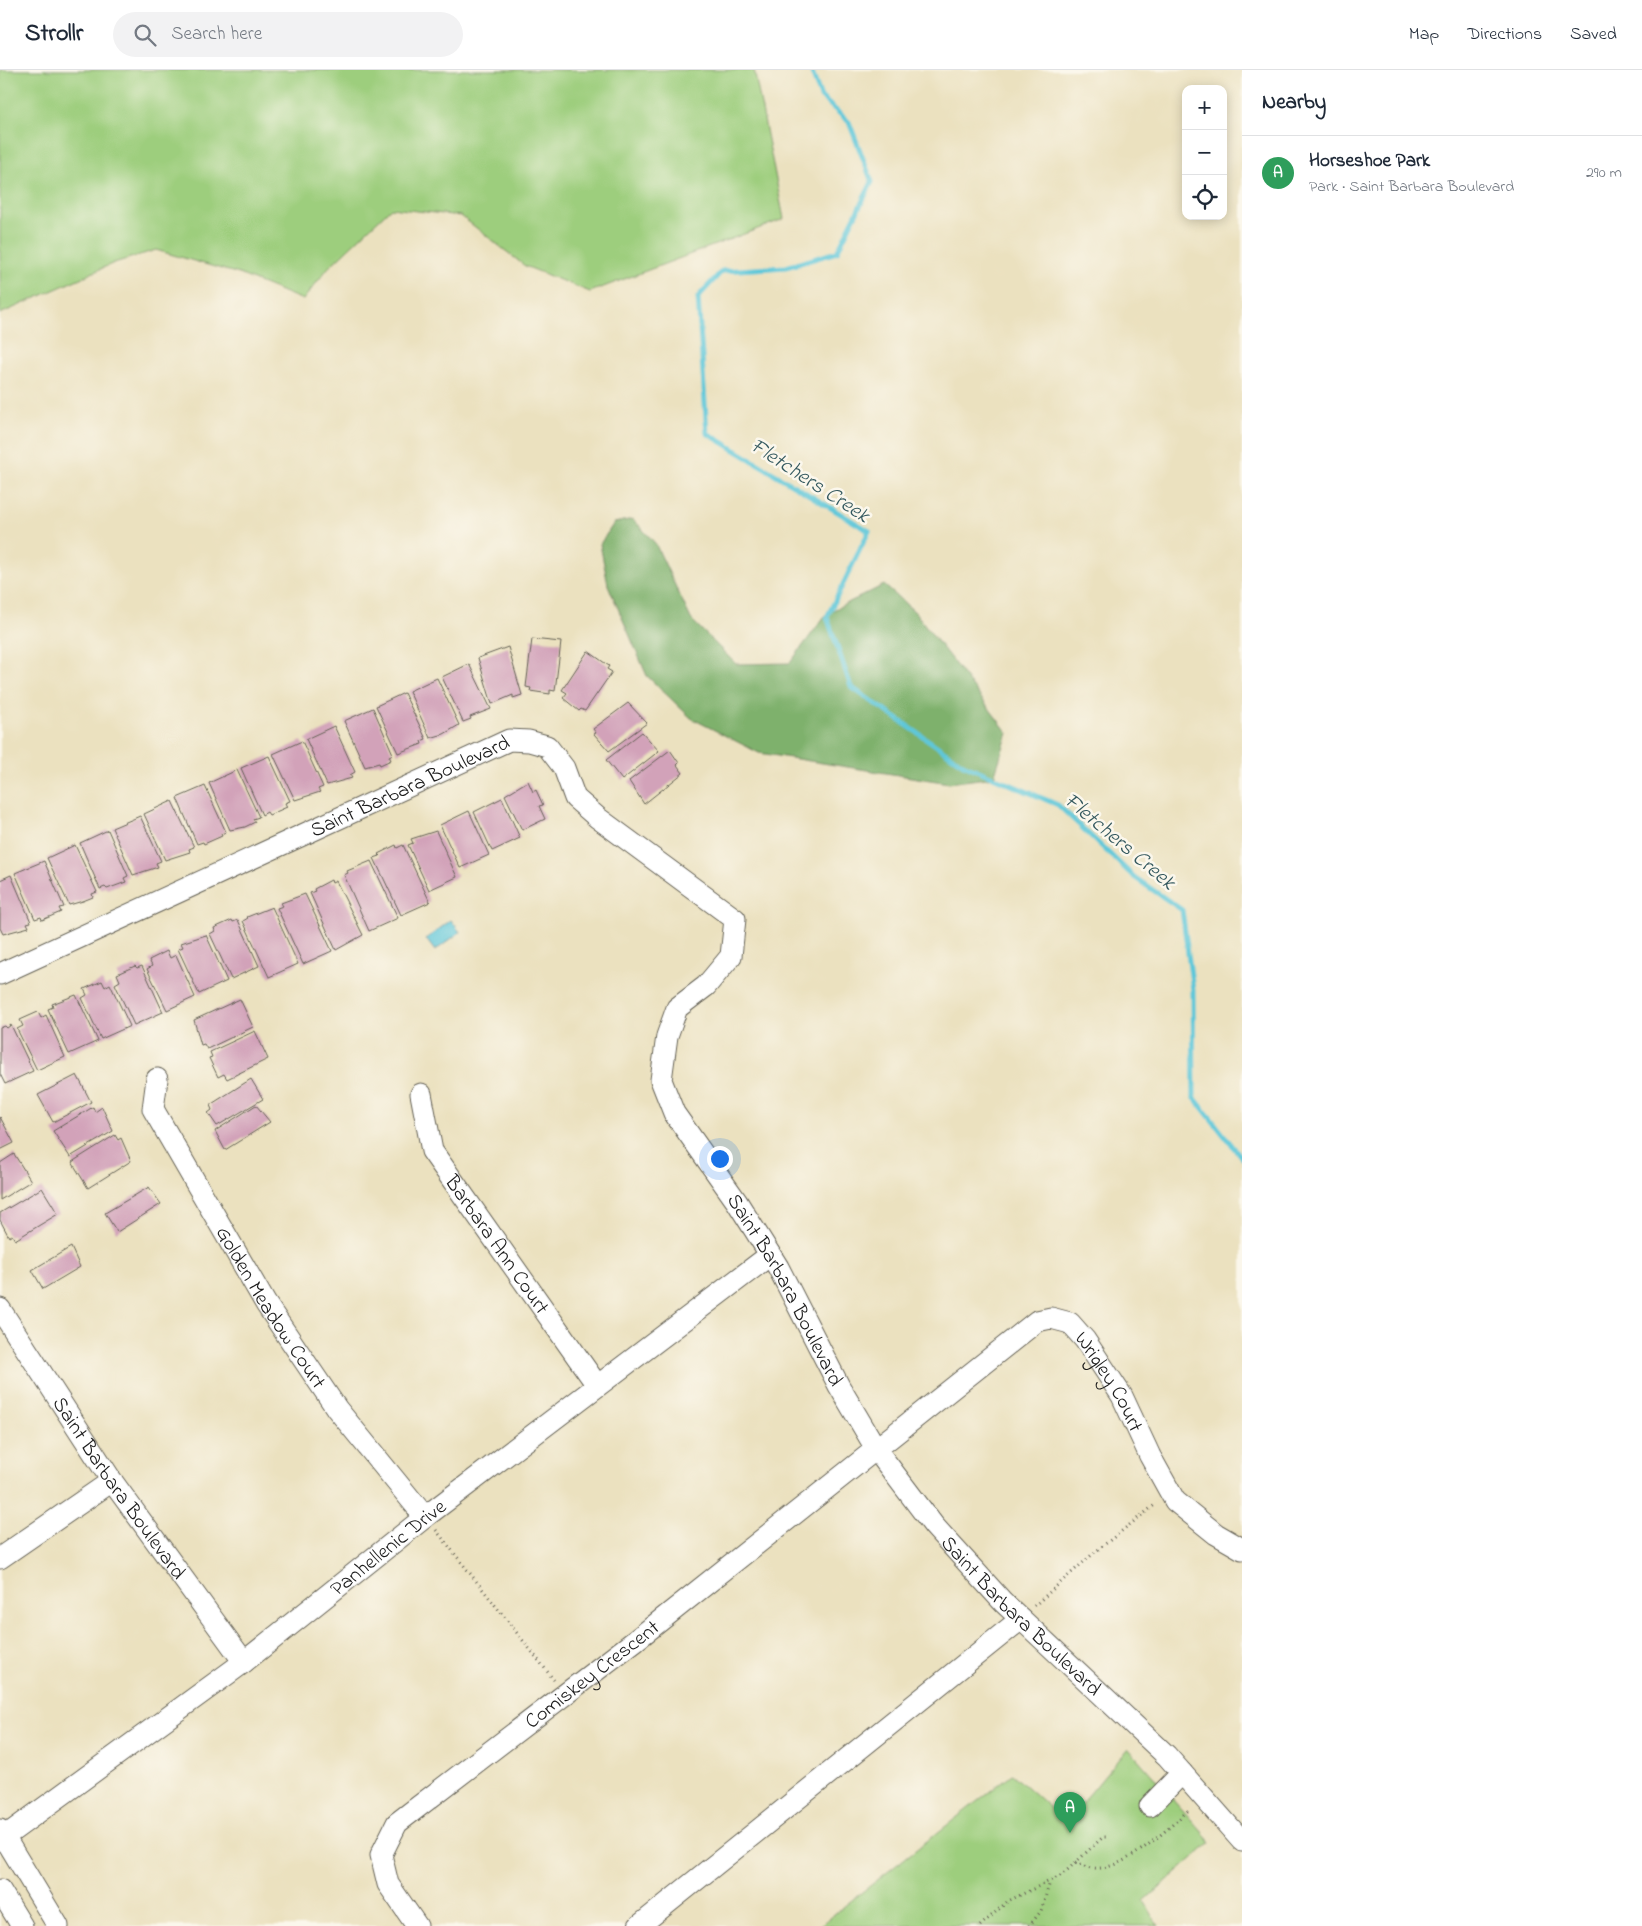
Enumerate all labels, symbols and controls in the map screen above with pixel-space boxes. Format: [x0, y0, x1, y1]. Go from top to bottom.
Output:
search box [113, 12, 463, 57]
text: Strollr [25, 17, 83, 52]
icon: search [131, 21, 159, 49]
text: Search here [171, 21, 262, 48]
text: Map [1409, 22, 1439, 48]
text: Directions [1467, 22, 1542, 48]
text: Saved [1570, 22, 1617, 48]
map controls [1182, 85, 1227, 220]
button: + [1182, 85, 1227, 130]
text: Nearby [1262, 88, 1326, 118]
button: − [1182, 130, 1227, 175]
text: Horseshoe Park [1309, 148, 1430, 175]
text: A [1273, 161, 1283, 185]
text: 290 m [1586, 161, 1622, 185]
button: locate [1182, 175, 1227, 220]
text: Park · Saint Barbara Boulevard [1309, 175, 1514, 199]
water label: Fletchers Creek [743, 431, 877, 533]
street label: Saint Barbara Boulevard [306, 728, 515, 846]
water label: Fletchers Creek [1056, 786, 1183, 899]
your location [707, 1146, 733, 1172]
street label: Barbara Ann Court [436, 1169, 556, 1321]
street label: Saint Barbara Boulevard [719, 1188, 850, 1392]
street label: Golden Meadow Court [207, 1221, 332, 1395]
street label: Wrigley Court [1067, 1325, 1150, 1437]
street label: Saint Barbara Boulevard [44, 1391, 192, 1587]
street label: Panhellenic Drive [324, 1493, 454, 1604]
street label: Saint Barbara Boulevard [933, 1530, 1107, 1704]
street label: Comiskey Crescent [519, 1614, 667, 1737]
pin: A [1054, 1792, 1086, 1833]

